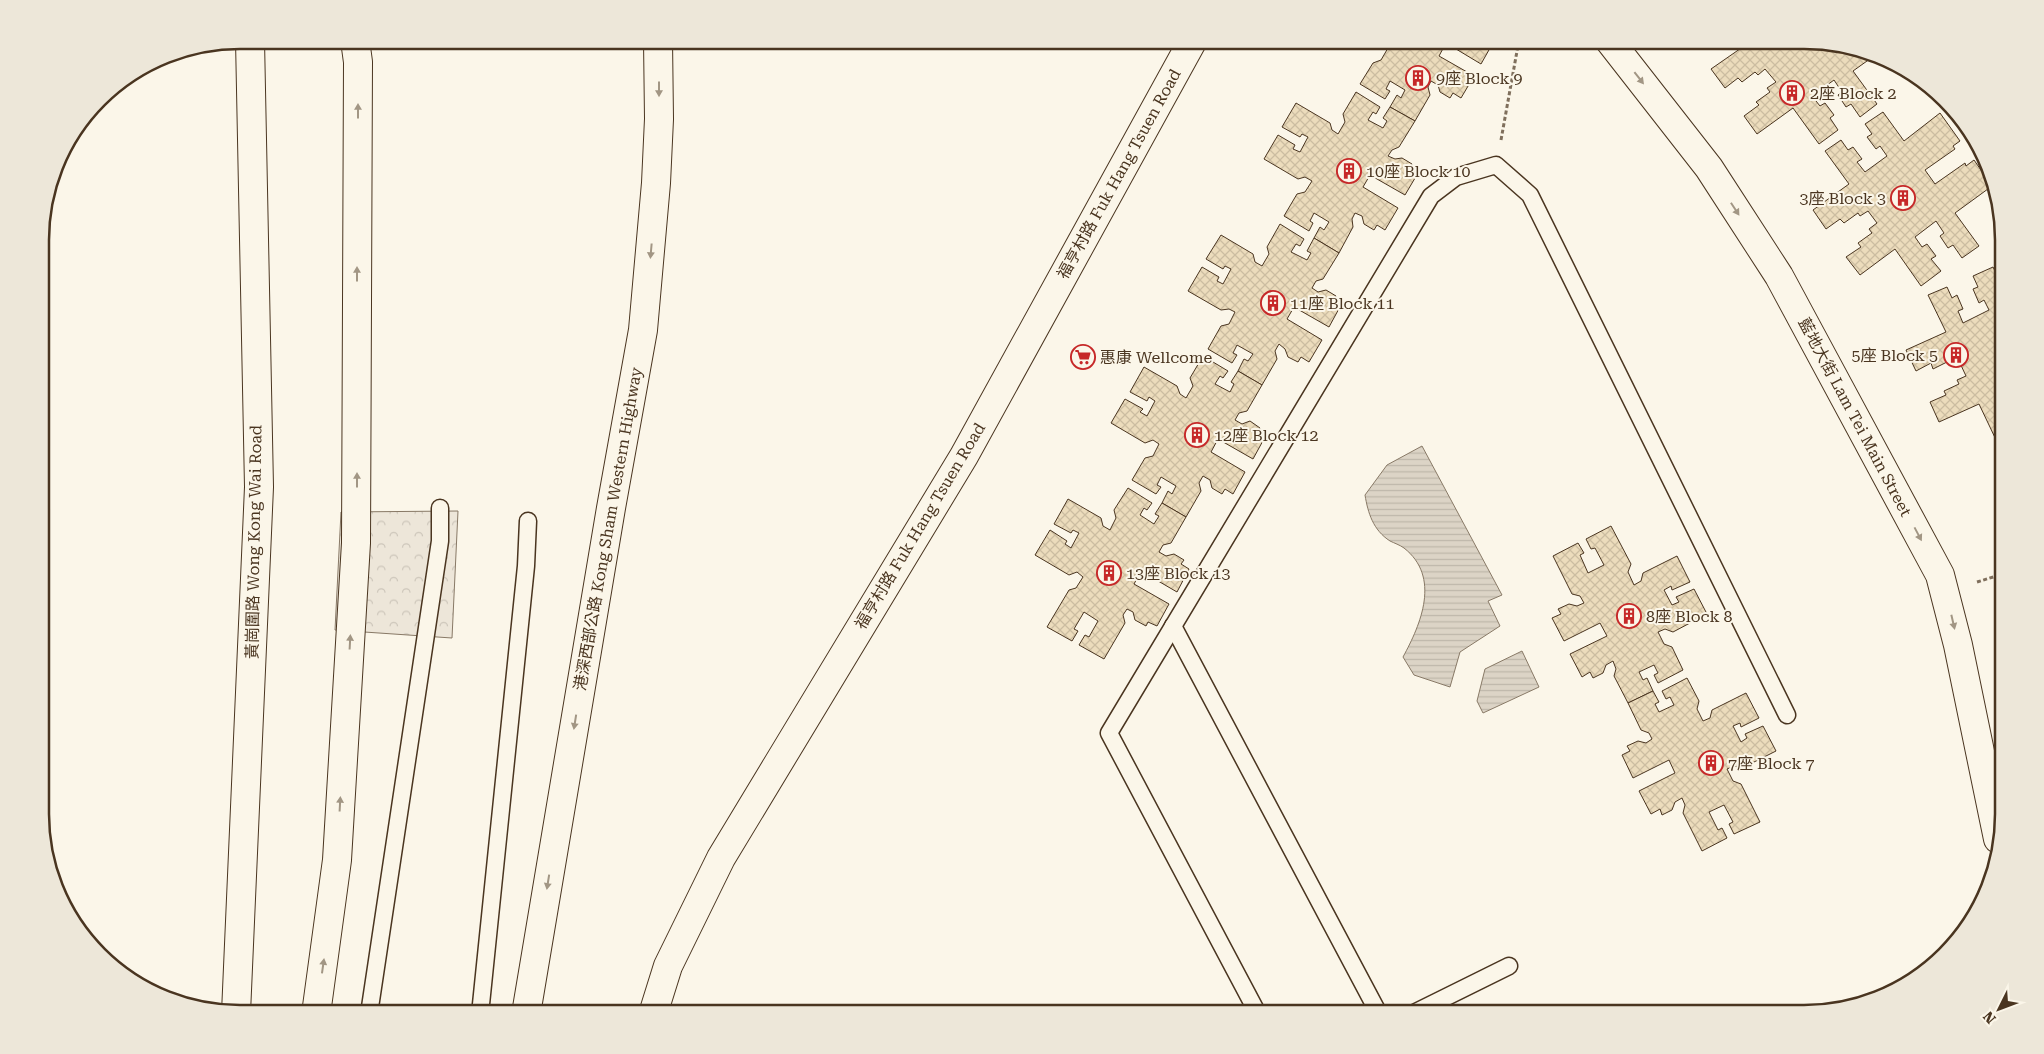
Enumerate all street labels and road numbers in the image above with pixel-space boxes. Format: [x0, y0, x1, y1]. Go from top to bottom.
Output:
street label: 福亨村路 Fuk Hang Tsuen Road [1053, 66, 1185, 282]
street label: 藍地大街 Lam Tei Main Street [1794, 314, 1916, 520]
street label: 港深西部公路 Kong Sham Western Highway [570, 365, 646, 692]
street label: 福亨村路 Fuk Hang Tsuen Road [851, 419, 989, 633]
street label: 黃崗圍路 Wong Kong Wai Road [242, 425, 266, 659]

